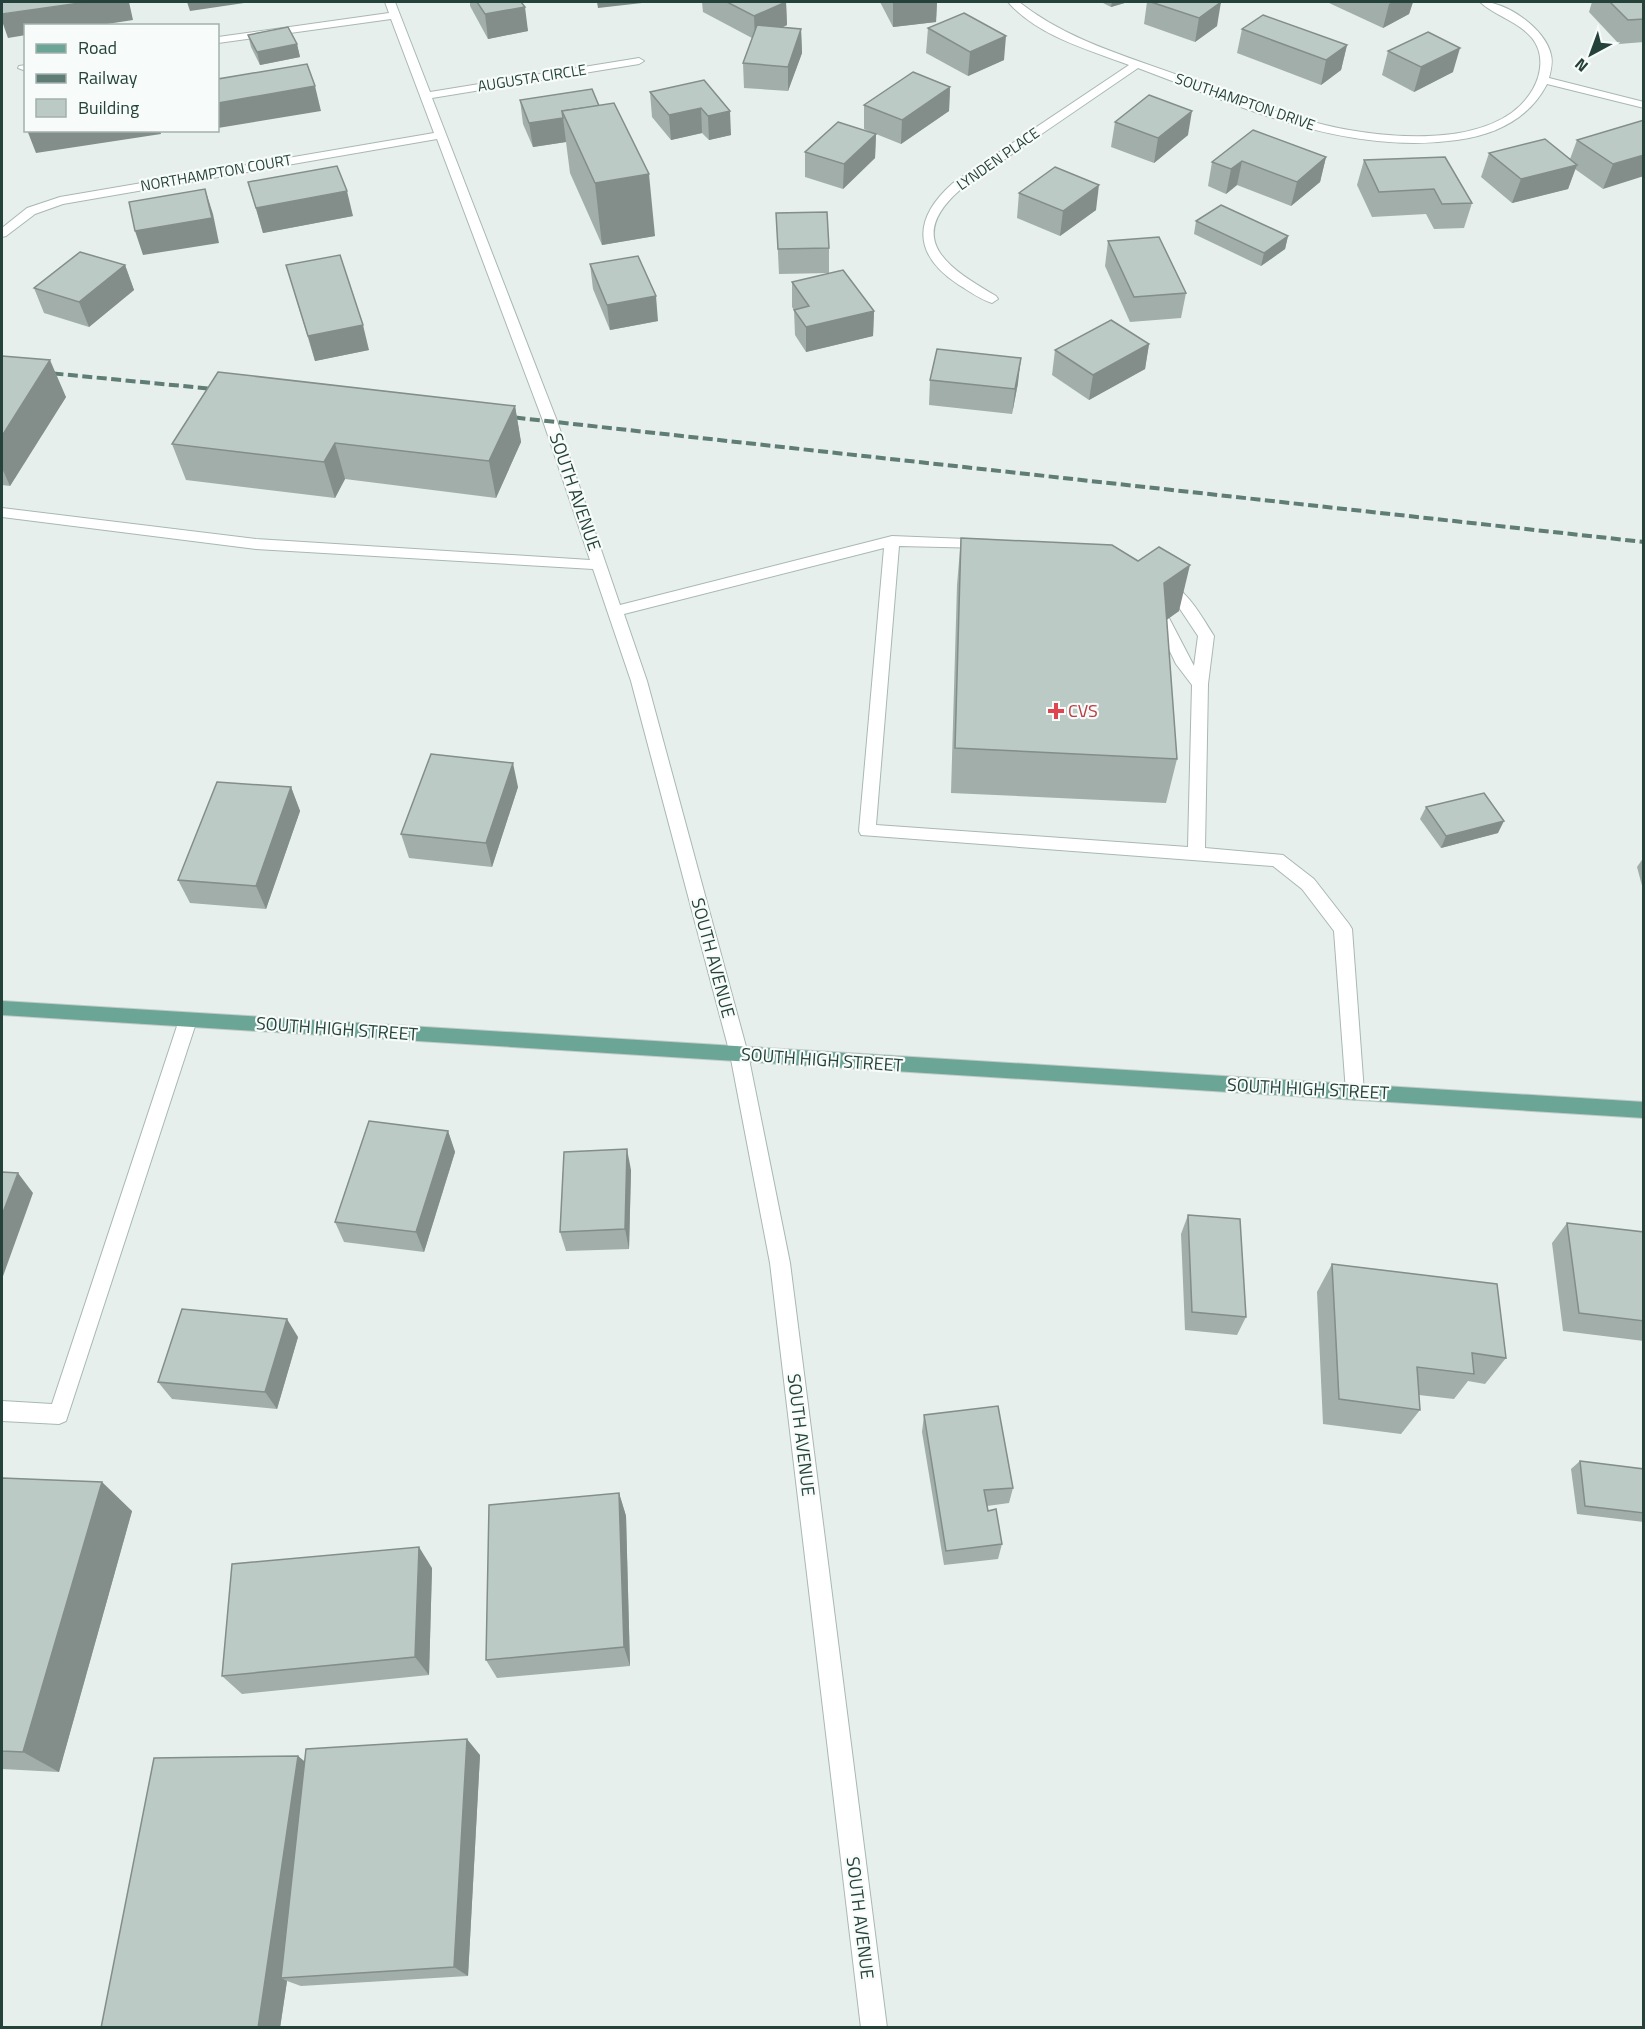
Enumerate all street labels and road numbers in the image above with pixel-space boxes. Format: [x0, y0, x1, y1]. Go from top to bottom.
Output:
street label: AUGUSTA CIRCLE [476, 58, 588, 97]
street label: SOUTHAMPTON DRIVE [1172, 67, 1318, 136]
street label: LYNDEN PLACE [951, 121, 1044, 196]
street label: NORTHAMPTON COURT [139, 148, 293, 197]
street label: SOUTH AVENUE [543, 429, 608, 555]
street label: SOUTH AVENUE [685, 895, 742, 1021]
street label: SOUTH HIGH STREET [255, 1009, 419, 1048]
street label: SOUTH HIGH STREET [740, 1040, 904, 1079]
street label: SOUTH HIGH STREET [1226, 1071, 1390, 1106]
street label: SOUTH AVENUE [781, 1372, 822, 1498]
street label: SOUTH AVENUE [840, 1855, 881, 1981]

